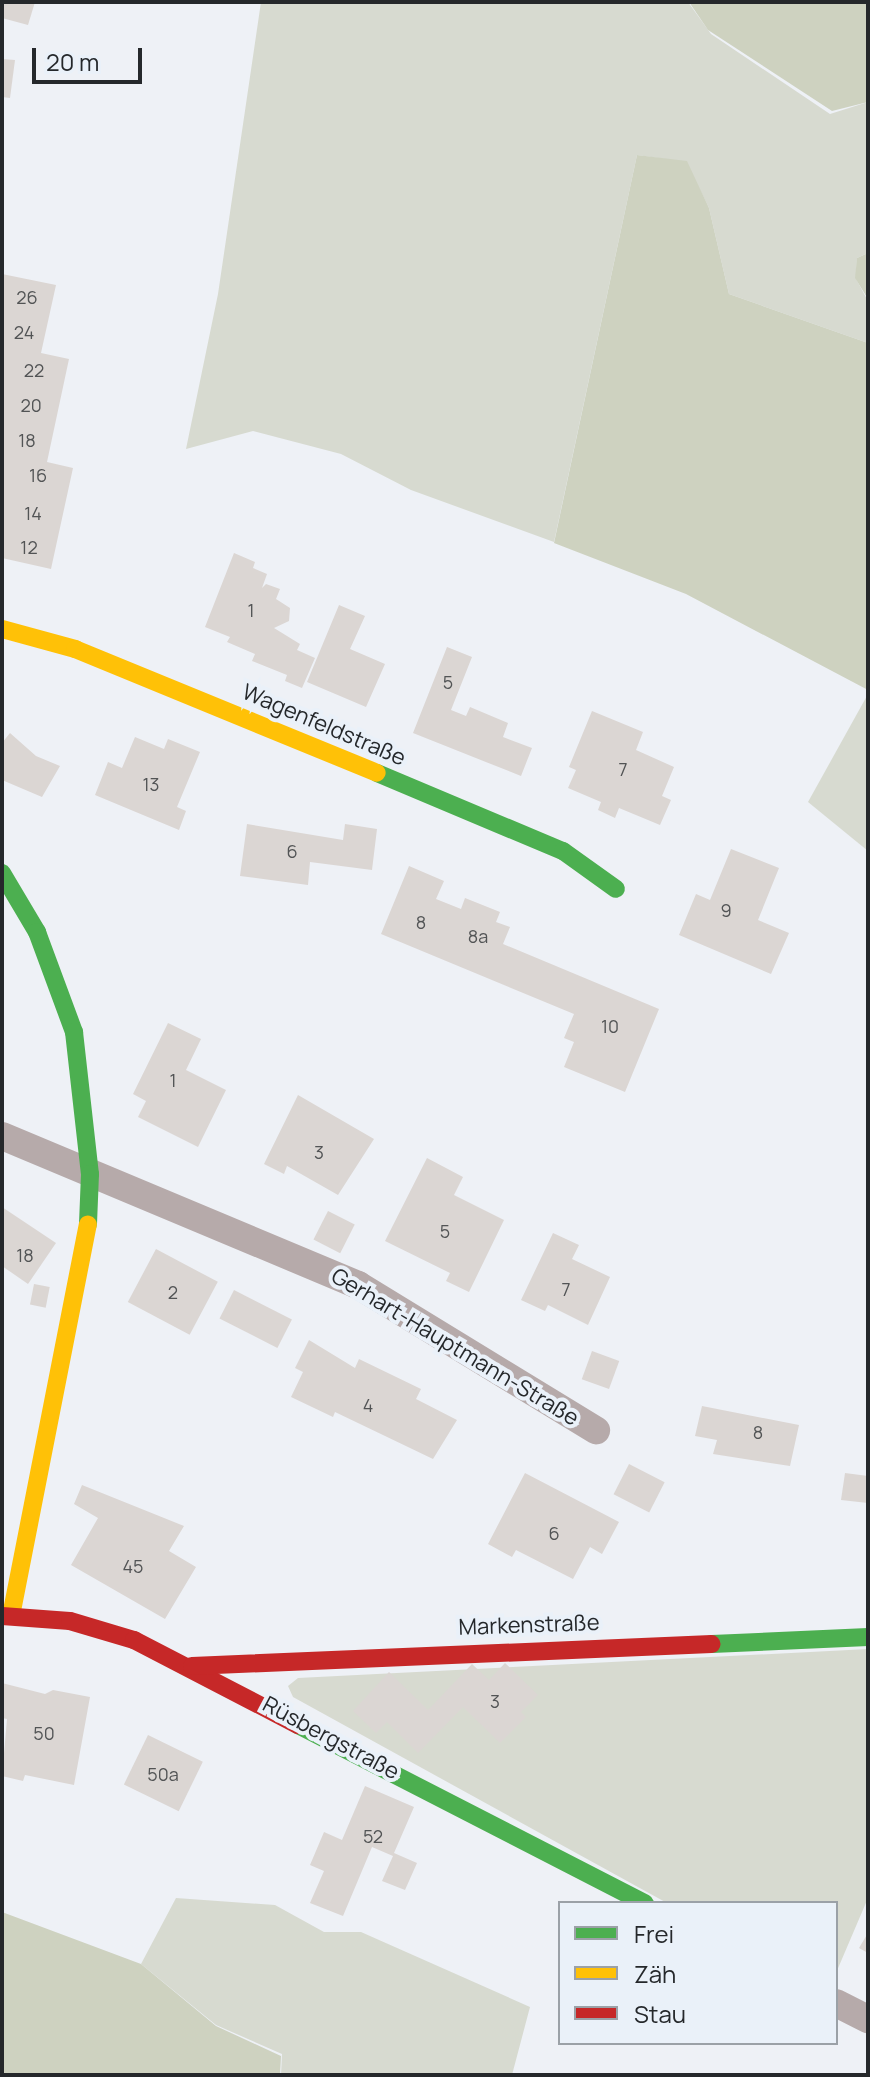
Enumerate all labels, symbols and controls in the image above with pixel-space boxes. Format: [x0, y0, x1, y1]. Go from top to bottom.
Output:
scale bar [36, 32, 146, 82]
text: 20 m [46, 45, 99, 78]
house number: 26 [16, 286, 38, 308]
house number: 24 [14, 321, 34, 343]
house number: 22 [24, 359, 44, 381]
house number: 20 [20, 394, 42, 416]
house number: 18 [18, 429, 36, 451]
house number: 16 [29, 464, 47, 486]
house number: 14 [24, 502, 42, 524]
house number: 12 [20, 536, 38, 558]
house number: 1 [247, 599, 255, 621]
house number: 5 [443, 671, 453, 693]
street label: Wagenfeldstraße [238, 679, 410, 771]
house number: 7 [618, 758, 628, 780]
house number: 13 [143, 773, 159, 795]
house number: 6 [286, 840, 298, 862]
house number: 9 [720, 899, 732, 921]
house number: 8 [416, 911, 426, 933]
house number: 8a [468, 925, 488, 947]
house number: 10 [601, 1015, 619, 1037]
house number: 1 [169, 1069, 177, 1091]
house number: 3 [314, 1141, 324, 1163]
house number: 5 [440, 1220, 450, 1242]
house number: 18 [16, 1244, 34, 1266]
street label: Gerhart-Hauptmann-Straße [326, 1263, 584, 1431]
house number: 7 [561, 1278, 571, 1300]
house number: 2 [168, 1281, 178, 1303]
house number: 4 [363, 1394, 373, 1416]
house number: 8 [753, 1421, 763, 1443]
house number: 6 [548, 1522, 560, 1544]
house number: 45 [122, 1555, 144, 1577]
street label: Markenstraße [458, 1609, 600, 1641]
house number: 3 [490, 1690, 500, 1712]
street label: Rüsbergstraße [258, 1691, 404, 1785]
house number: 50 [33, 1722, 55, 1744]
house number: 50a [147, 1763, 179, 1785]
house number: 52 [363, 1825, 383, 1847]
legend [558, 1901, 838, 2045]
text: Frei [634, 1917, 674, 1950]
text: Zäh [634, 1957, 676, 1990]
text: Stau [634, 1997, 686, 2030]

